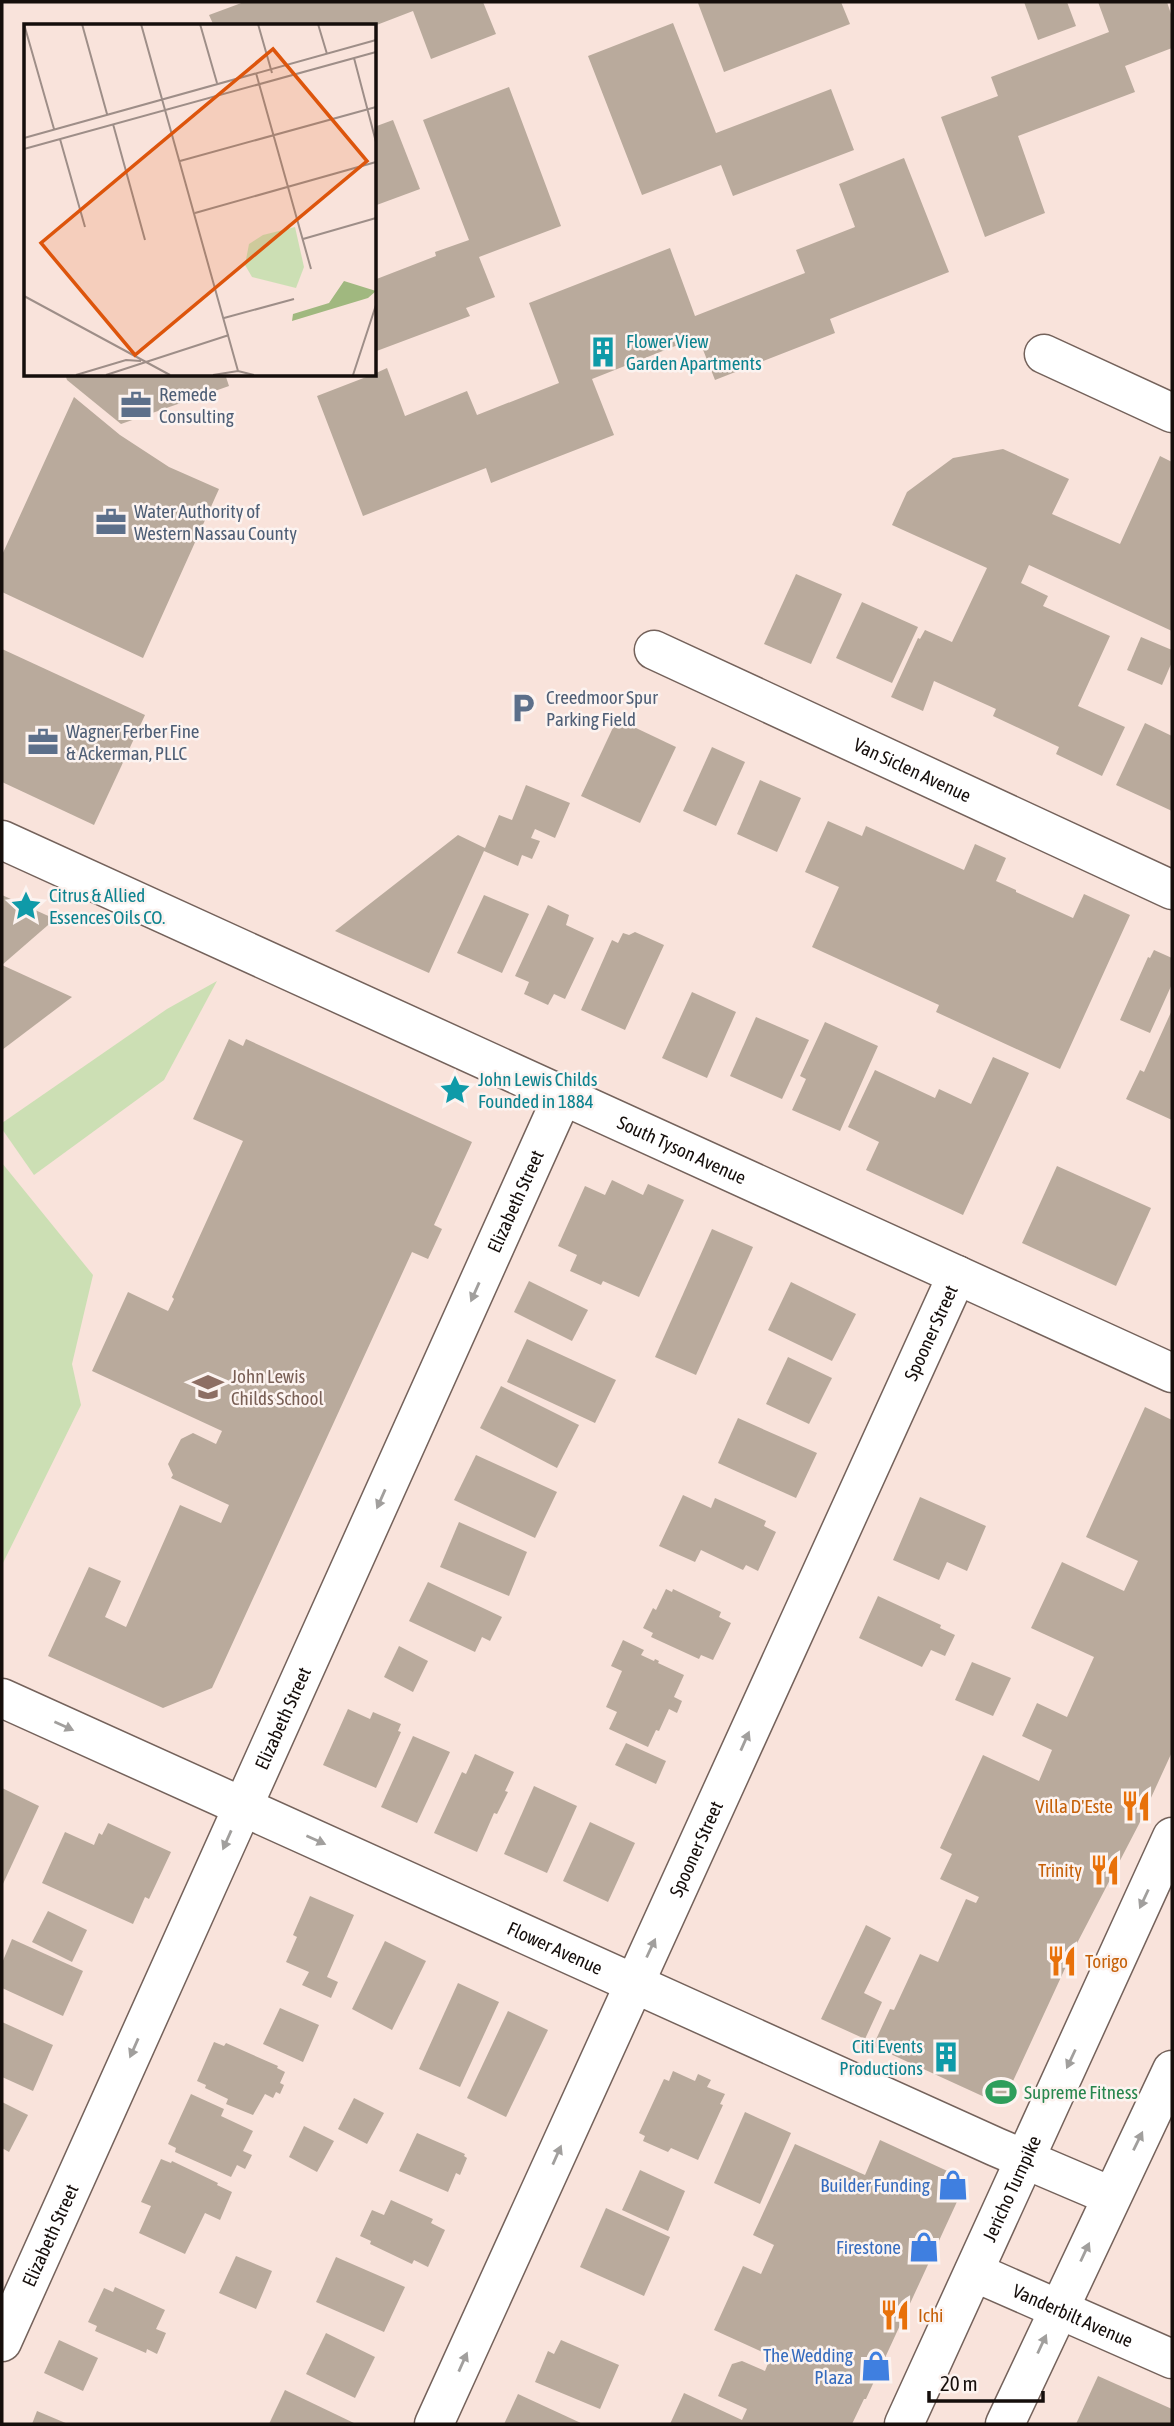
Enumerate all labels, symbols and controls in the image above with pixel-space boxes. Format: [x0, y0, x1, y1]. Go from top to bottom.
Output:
inset map [24, 24, 376, 376]
place label: Flower View Garden Apartments [626, 330, 762, 374]
building icon: Flower View Garden Apartments [586, 335, 620, 369]
place label: Remede Consulting [159, 383, 235, 427]
office icon: Remede Consulting [119, 388, 153, 422]
place label: Water Authority of Western Nassau County [134, 500, 297, 544]
office icon: Water Authority of Western Nassau County [94, 505, 128, 539]
place label: Creedmoor Spur Parking Field [546, 686, 658, 730]
parking icon: Creedmoor Spur Parking Field [506, 691, 540, 725]
place label: Wagner Ferber Fine & Ackerman, PLLC [66, 720, 199, 764]
office icon: Wagner Ferber Fine & Ackerman, PLLC [26, 725, 60, 759]
street label: Van Siclen Avenue [850, 733, 975, 806]
place label: Citrus & Allied Essences Oils CO. [49, 884, 165, 928]
place icon: Citrus & Allied Essences Oils CO. [9, 889, 43, 923]
place label: John Lewis Childs Founded in 1884 [478, 1068, 598, 1112]
place icon: John Lewis Childs Founded in 1884 [438, 1073, 472, 1107]
street label: South Tyson Avenue [614, 1111, 750, 1188]
street label: Elizabeth Street [483, 1146, 548, 1256]
one-way arrow [469, 1281, 480, 1302]
street label: Spooner Street [899, 1281, 962, 1384]
place label: John Lewis Childs School [231, 1365, 323, 1409]
school or university icon: John Lewis Childs School [191, 1370, 225, 1404]
one-way arrow [375, 1489, 387, 1509]
street label: Elizabeth Street [250, 1664, 315, 1773]
one-way arrow [54, 1720, 74, 1732]
one-way arrow [739, 1731, 751, 1751]
restaurant icon: Villa D'Este [1119, 1789, 1153, 1823]
place label: Villa D'Este [1035, 1795, 1113, 1817]
street label: Spooner Street [665, 1797, 727, 1900]
one-way arrow [221, 1830, 233, 1850]
one-way arrow [306, 1834, 326, 1846]
restaurant icon: Trinity [1088, 1853, 1122, 1887]
place label: Trinity [1038, 1859, 1082, 1881]
one-way arrow [1138, 1889, 1149, 1910]
street label: Flower Avenue [504, 1917, 606, 1979]
one-way arrow [645, 1938, 656, 1958]
restaurant icon: Torigo [1045, 1944, 1079, 1978]
place label: Torigo [1085, 1950, 1128, 1972]
place label: Citi Events Productions [839, 2035, 923, 2079]
one-way arrow [128, 2037, 139, 2058]
building icon: Citi Events Productions [929, 2040, 963, 2074]
one-way arrow [1065, 2049, 1077, 2069]
sports icon: Supreme Fitness [984, 2075, 1018, 2109]
place label: Supreme Fitness [1024, 2081, 1138, 2103]
one-way arrow [1132, 2131, 1143, 2151]
street label: Jericho Turnpike [978, 2132, 1045, 2245]
one-way arrow [551, 2145, 562, 2165]
shop icon: Builder Funding [936, 2168, 970, 2202]
place label: Builder Funding [820, 2174, 931, 2196]
street label: Elizabeth Street [17, 2181, 83, 2290]
shop icon: Firestone [907, 2230, 941, 2264]
place label: Firestone [836, 2236, 901, 2258]
one-way arrow [1079, 2242, 1091, 2262]
street label: Vanderbilt Avenue [1009, 2279, 1136, 2352]
restaurant icon: Ichi [878, 2298, 912, 2332]
place label: Ichi [918, 2304, 943, 2326]
one-way arrow [1036, 2334, 1048, 2354]
place label: The Wedding Plaza [763, 2344, 854, 2388]
shop icon: The Wedding Plaza [859, 2349, 893, 2383]
one-way arrow [457, 2352, 469, 2372]
scale bar [929, 2360, 1043, 2404]
text: 20 m [940, 2371, 978, 2395]

